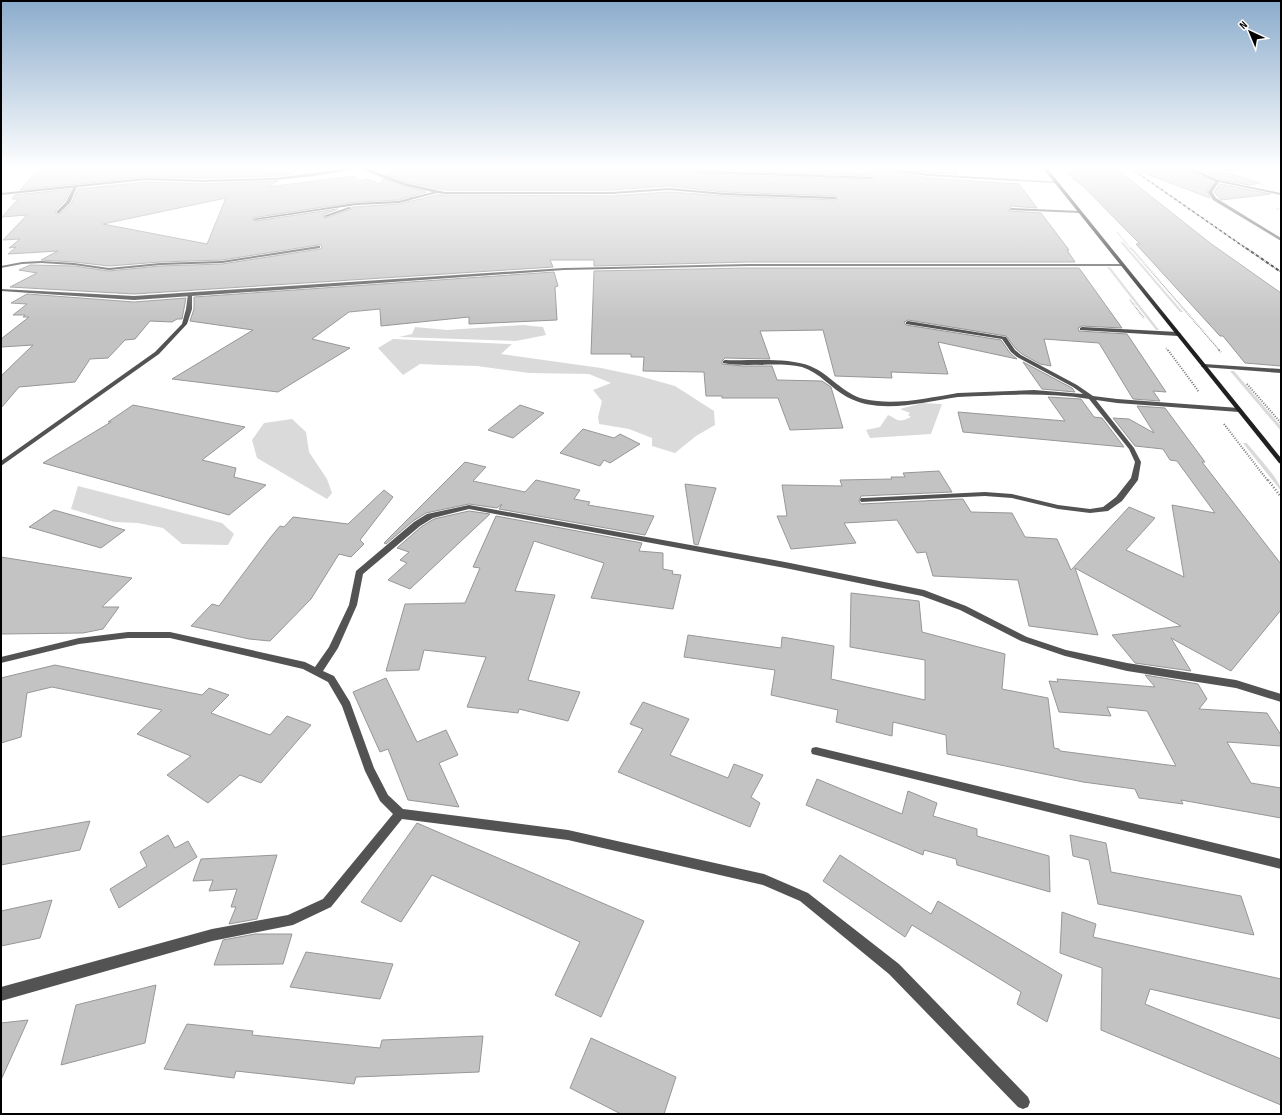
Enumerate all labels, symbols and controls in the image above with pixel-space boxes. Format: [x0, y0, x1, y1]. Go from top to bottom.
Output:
north arrow [1230, 12, 1270, 52]
text: N [1237, 18, 1250, 32]

